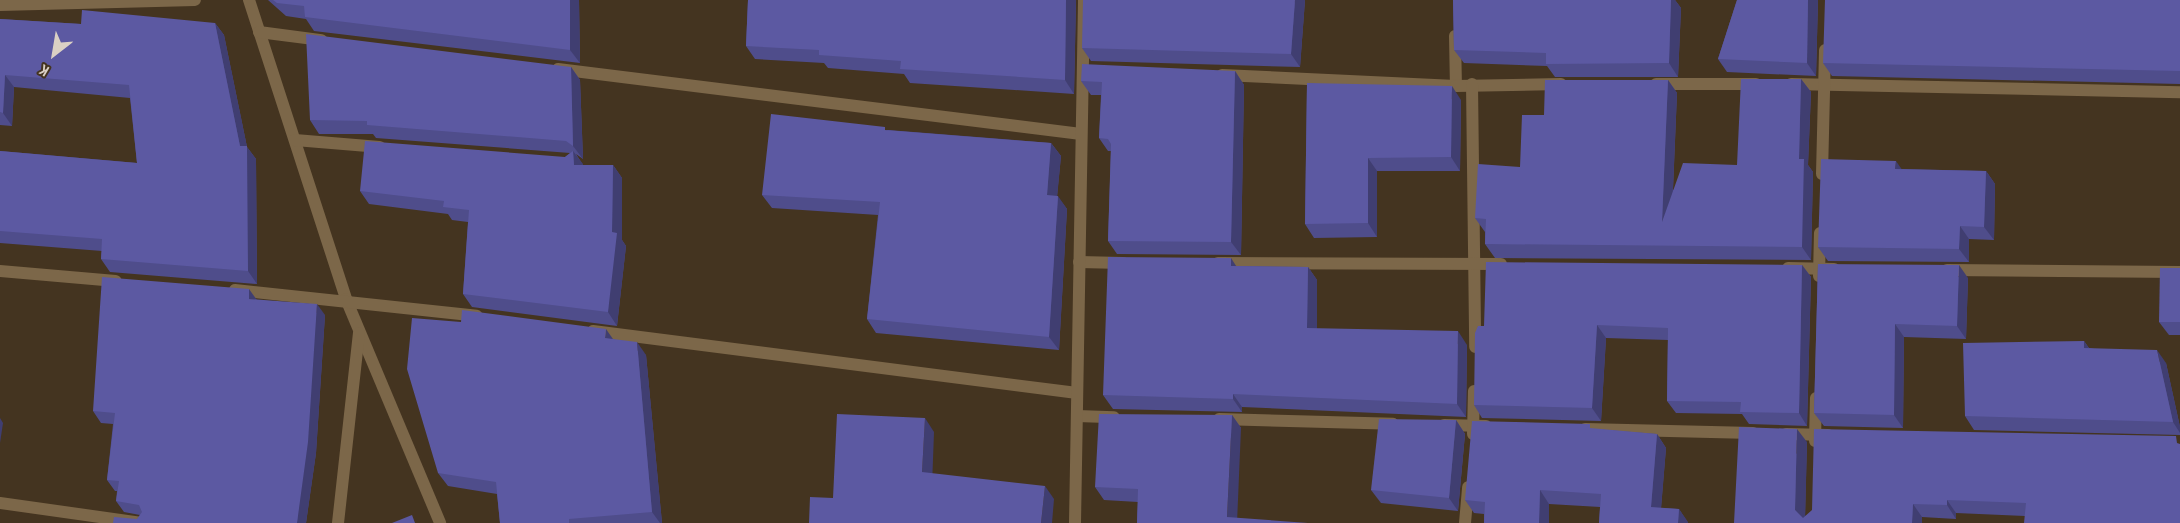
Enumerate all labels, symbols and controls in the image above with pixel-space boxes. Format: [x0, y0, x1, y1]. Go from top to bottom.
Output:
north arrow [24, 24, 84, 84]
text: K [36, 60, 53, 80]

